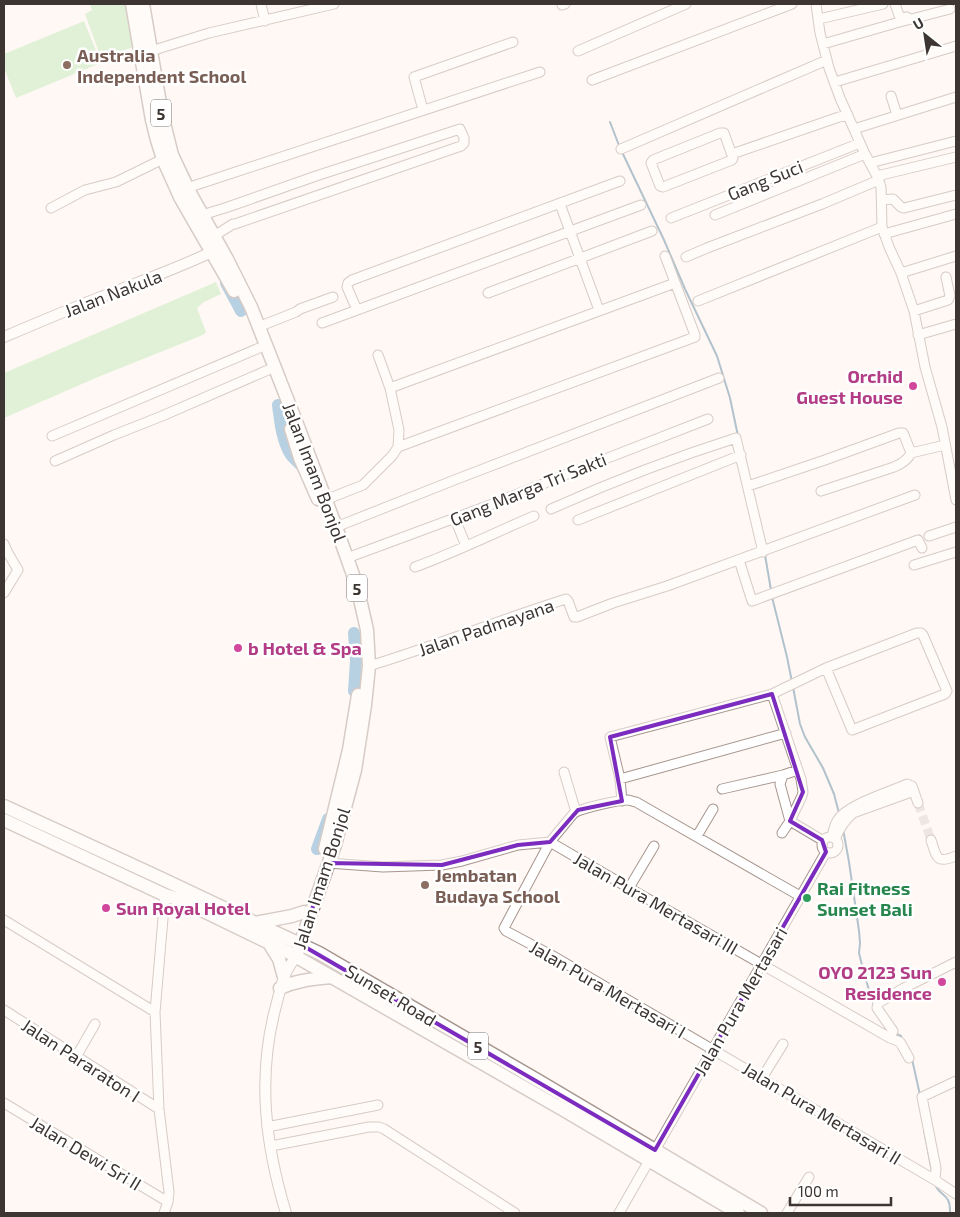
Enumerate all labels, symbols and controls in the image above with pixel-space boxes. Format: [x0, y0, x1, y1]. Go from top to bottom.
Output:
north arrow [900, 10, 950, 60]
text: U [910, 14, 927, 33]
place label: Australia Independent School [77, 44, 246, 87]
marker: Australia Independent School [61, 59, 73, 71]
road number: 5 [151, 100, 171, 126]
street label: Gang Suci [724, 155, 806, 205]
street label: Jalan Nakula [61, 264, 165, 322]
place label: Orchid Guest House [796, 365, 903, 408]
marker: Orchid Guest House [907, 380, 919, 392]
street label: Jalan Imam Bonjol [278, 399, 352, 546]
street label: Gang Marga Tri Sakti [447, 448, 609, 530]
road number: 5 [347, 574, 367, 602]
street label: Jalan Padmayana [415, 594, 557, 660]
place label: b Hotel & Spa [248, 637, 362, 659]
marker: b Hotel & Spa [232, 642, 244, 654]
street label: Jalan Imam Bonjol [288, 804, 354, 952]
street label: Jalan Pura Mertasari III [570, 847, 742, 959]
place label: Jembatan Budaya School [435, 864, 560, 907]
place label: Rai Fitness Sunset Bali [817, 877, 913, 920]
marker: Jembatan Budaya School [419, 879, 431, 891]
marker: Rai Fitness Sunset Bali [801, 892, 813, 904]
place label: Sun Royal Hotel [116, 897, 250, 919]
marker: Sun Royal Hotel [100, 902, 112, 914]
street label: Jalan Pura Mertasari [689, 923, 791, 1079]
street label: Jalan Pura Mertasari I [526, 935, 690, 1043]
street label: Sunset Road [342, 959, 440, 1031]
place label: OYO 2123 Sun Residence [818, 961, 932, 1004]
marker: OYO 2123 Sun Residence [936, 976, 948, 988]
street label: Jalan Pararaton I [18, 1014, 144, 1106]
road number: 5 [468, 1032, 488, 1060]
street label: Jalan Pura Mertasari II [739, 1057, 905, 1169]
street label: Jalan Dewi Sri II [26, 1111, 146, 1195]
scale bar [790, 1174, 891, 1206]
text: 100 m [798, 1182, 839, 1200]

